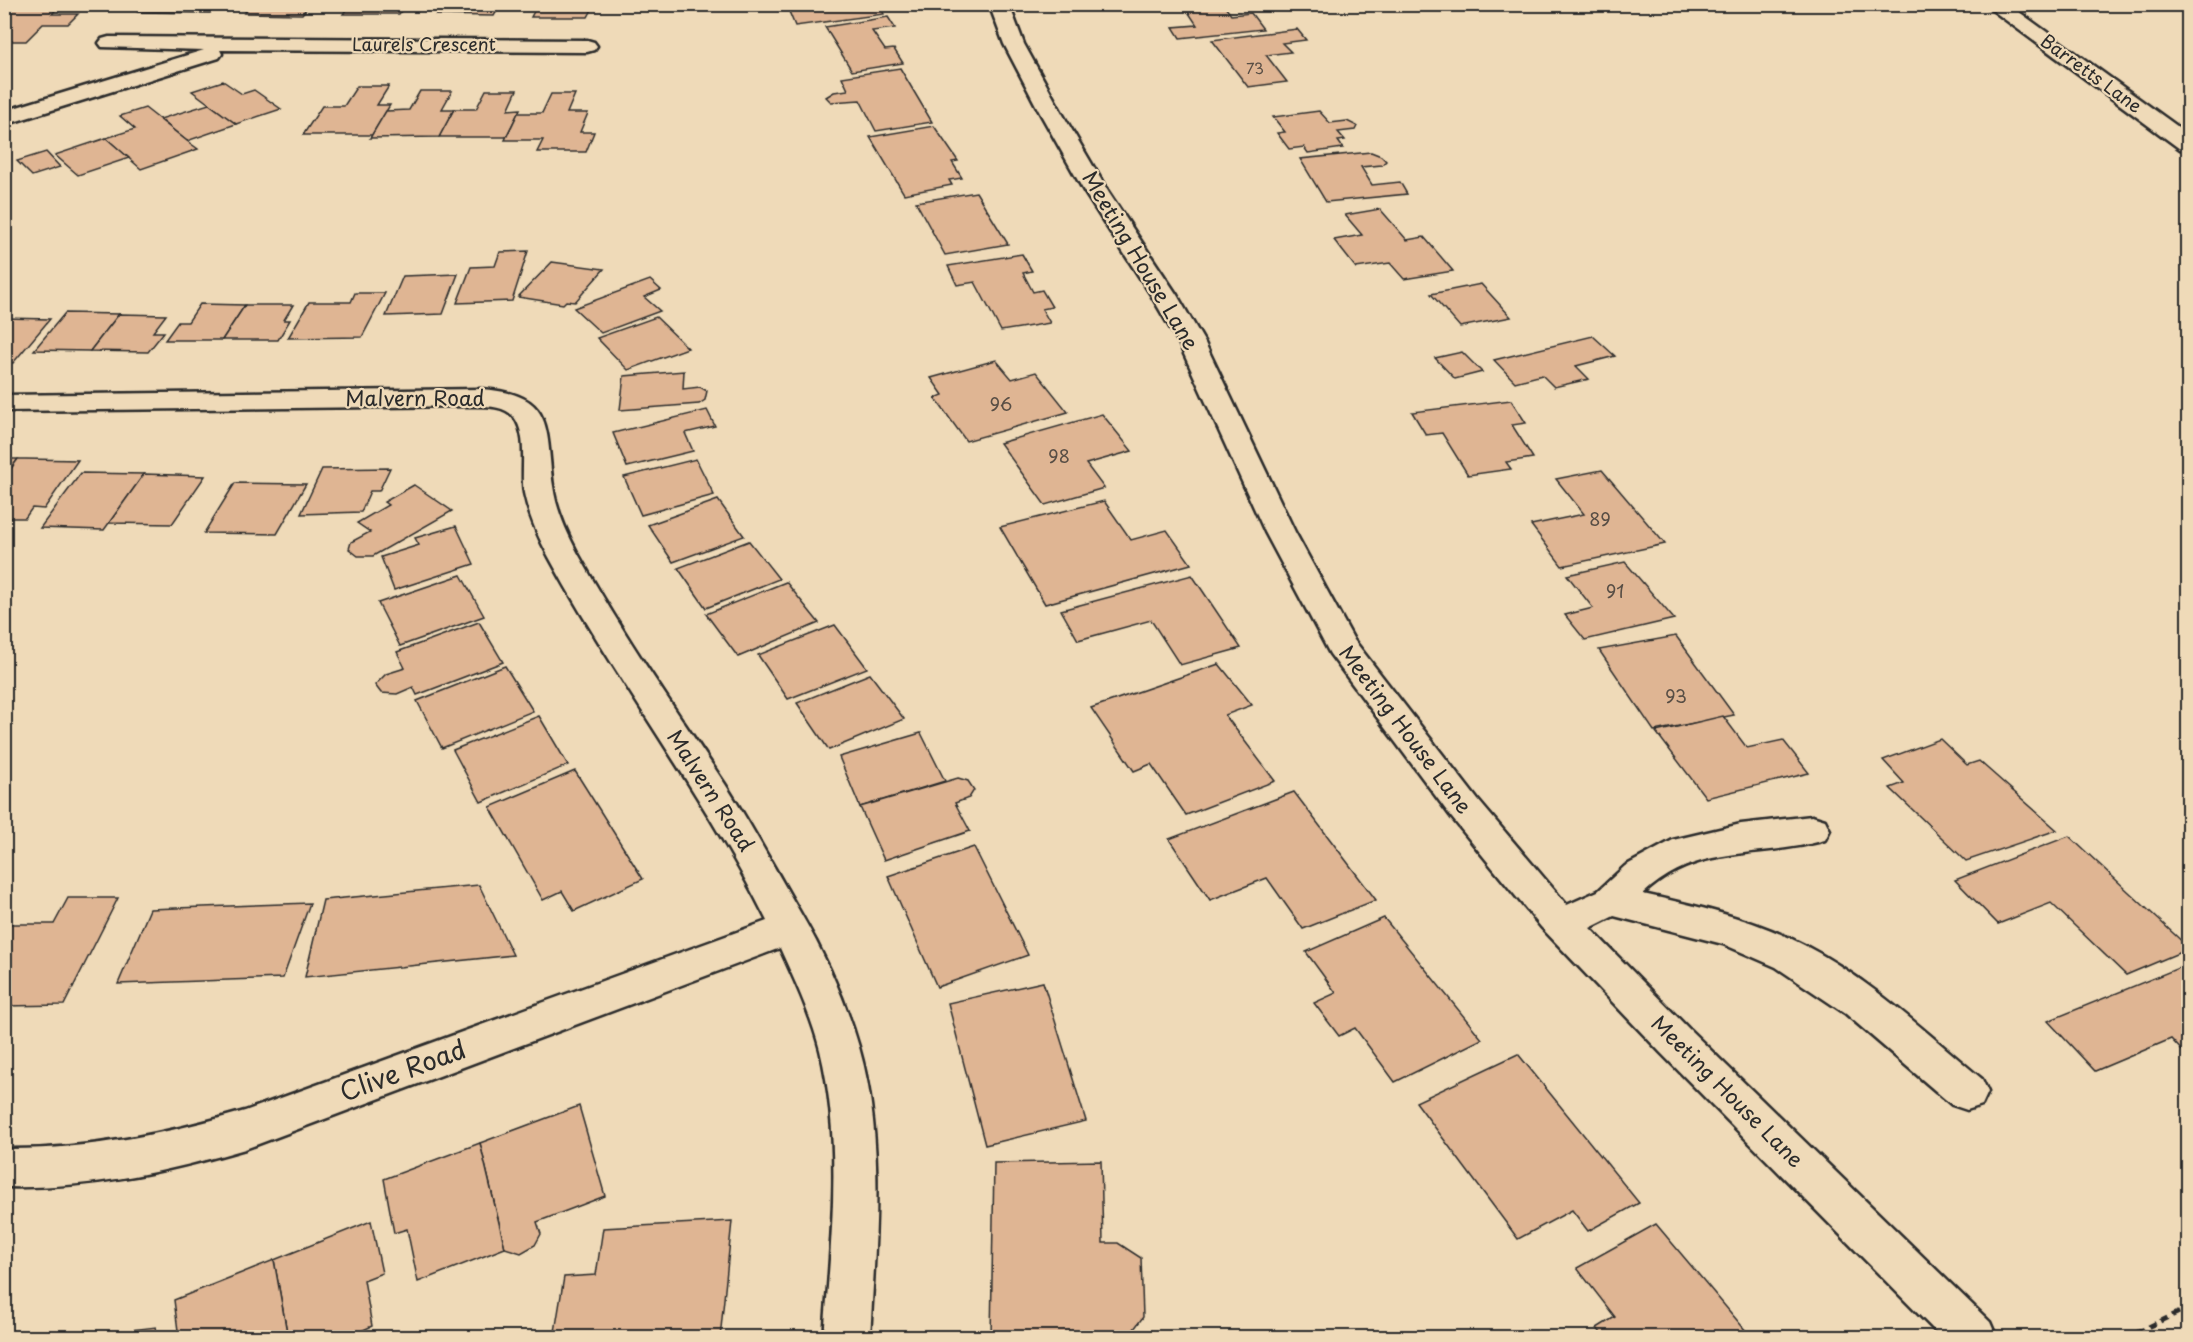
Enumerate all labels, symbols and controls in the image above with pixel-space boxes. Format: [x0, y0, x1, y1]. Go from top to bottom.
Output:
street label: Barretts Lane [2036, 27, 2148, 119]
street label: Laurels Crescent [352, 30, 496, 57]
house number: 73 [1246, 56, 1264, 79]
street label: Meeting House Lane [1075, 164, 1208, 356]
street label: Malvern Road [345, 381, 485, 413]
house number: 96 [990, 390, 1012, 417]
house number: 98 [1048, 442, 1070, 469]
house number: 89 [1589, 505, 1611, 532]
house number: 91 [1606, 577, 1624, 604]
street label: Meeting House Lane [1332, 638, 1481, 820]
house number: 93 [1665, 682, 1687, 709]
street label: Malvern Road [660, 723, 763, 857]
street label: Meeting House Lane [1645, 1007, 1812, 1174]
street label: Clive Road [334, 1029, 471, 1110]

